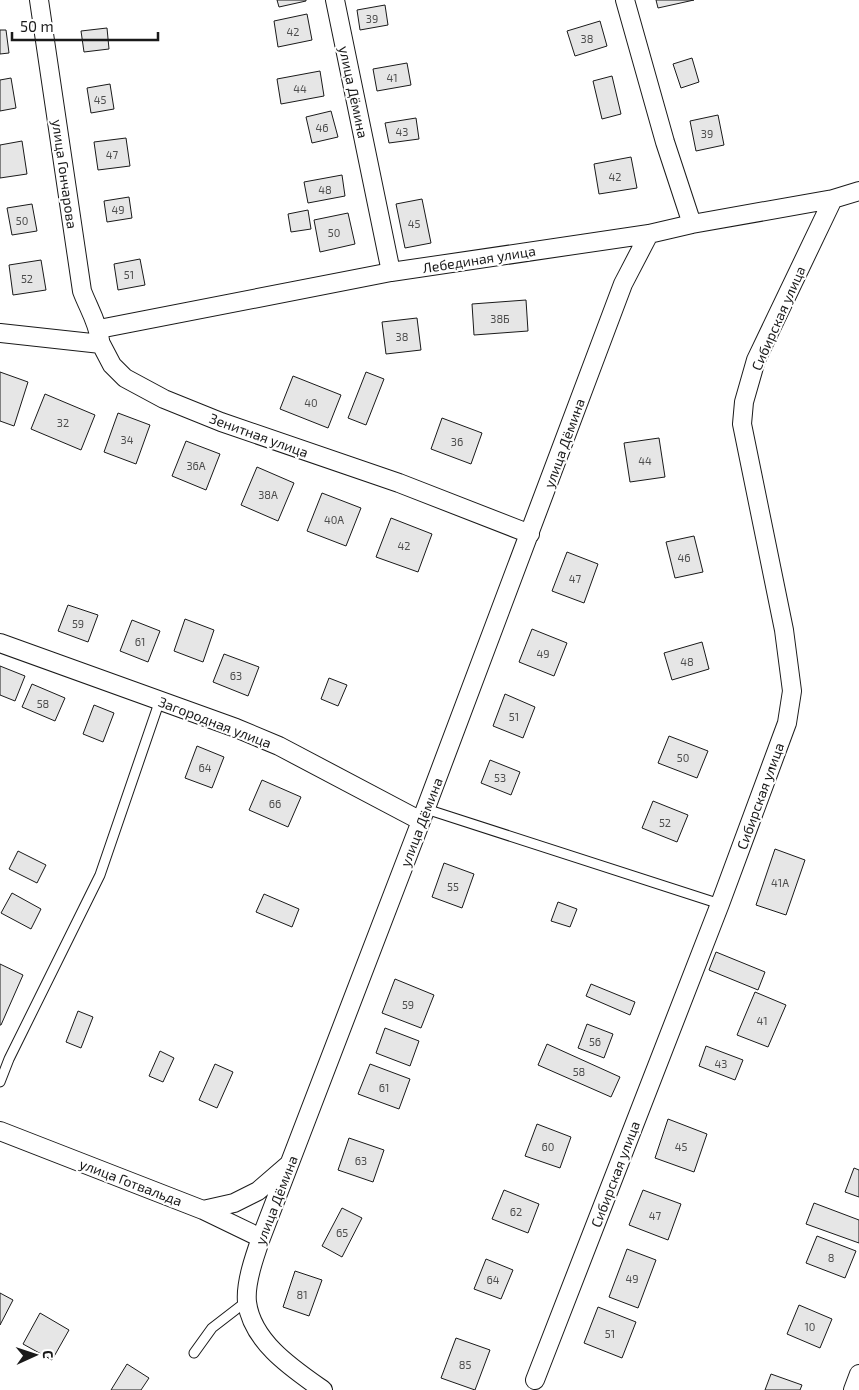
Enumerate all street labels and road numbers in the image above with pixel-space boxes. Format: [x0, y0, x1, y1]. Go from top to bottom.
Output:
street label: улица Дёмина [336, 44, 372, 140]
street label: улица Гончарова [49, 118, 81, 230]
street label: Лебединая улица [421, 242, 537, 276]
street label: Сибирская улица [747, 263, 809, 373]
street label: улица Дёмина [540, 396, 588, 490]
street label: Зенитная улица [207, 409, 311, 461]
street label: Загородная улица [156, 693, 274, 751]
street label: Сибирская улица [733, 740, 787, 852]
street label: улица Дёмина [396, 775, 446, 869]
street label: Сибирская улица [587, 1118, 643, 1230]
street label: улица Дёмина [251, 1153, 301, 1247]
street label: улица Готвальда [77, 1155, 185, 1209]

